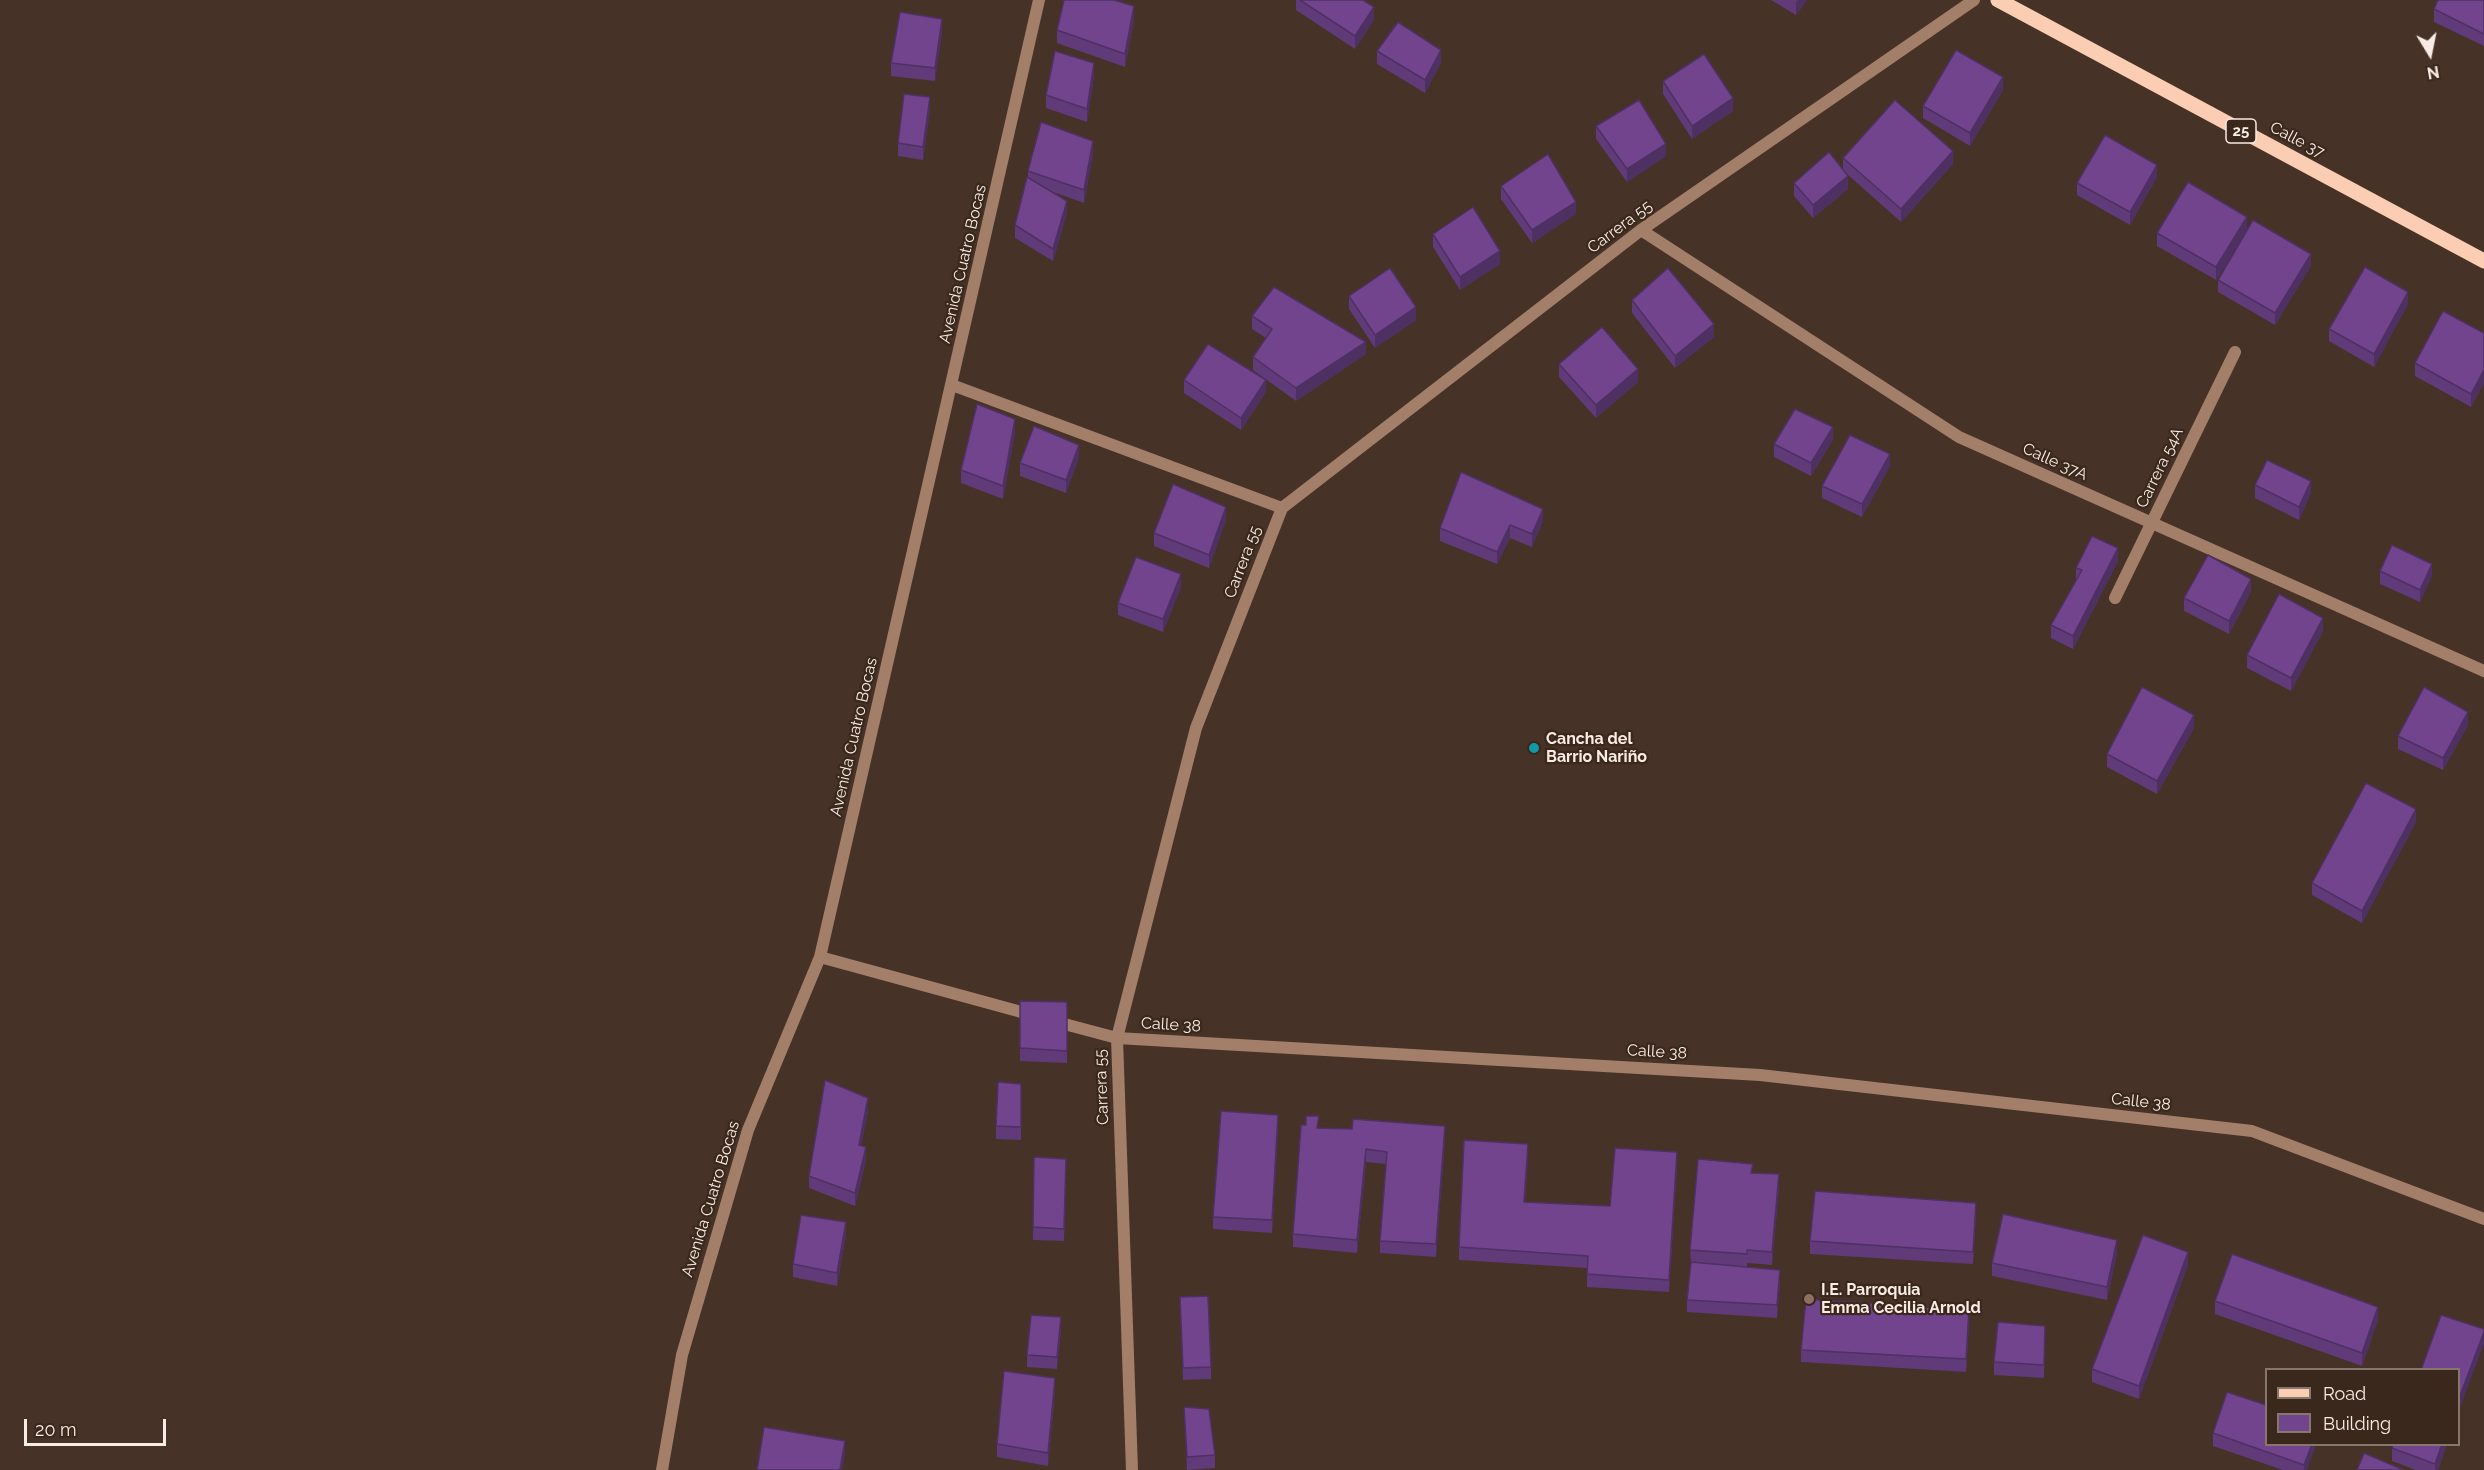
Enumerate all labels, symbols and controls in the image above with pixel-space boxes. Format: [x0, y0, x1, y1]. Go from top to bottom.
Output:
north arrow [2400, 24, 2460, 84]
text: N [2426, 62, 2441, 83]
street label: Calle 37 [2266, 118, 2328, 162]
road number: 25 [2226, 119, 2256, 143]
street label: Avenida Cuatro Bocas [935, 183, 991, 345]
street label: Carrera 55 [1584, 196, 1656, 258]
street label: Carrera 54A [2132, 425, 2188, 511]
street label: Calle 37A [2020, 439, 2090, 485]
street label: Carrera 55 [1220, 523, 1266, 601]
street label: Avenida Cuatro Bocas [826, 656, 882, 818]
place label: Cancha del Barrio Nariño [1546, 729, 1647, 767]
marker: Cancha del Barrio Nariño [1527, 741, 1541, 755]
street label: Calle 38 [1141, 1014, 1201, 1036]
street label: Calle 38 [1627, 1041, 1687, 1063]
street label: Carrera 55 [1091, 1049, 1113, 1125]
street label: Calle 38 [2110, 1089, 2172, 1115]
street label: Avenida Cuatro Bocas [678, 1119, 744, 1279]
place label: I.E. Parroquia Emma Cecilia Arnold [1821, 1280, 1981, 1318]
marker: I.E. Parroquia Emma Cecilia Arnold [1802, 1292, 1816, 1306]
legend [2265, 1368, 2460, 1446]
text: Road [2323, 1383, 2366, 1404]
scale bar [27, 1407, 170, 1445]
text: Building [2323, 1413, 2391, 1434]
text: 20 m [35, 1419, 77, 1440]

